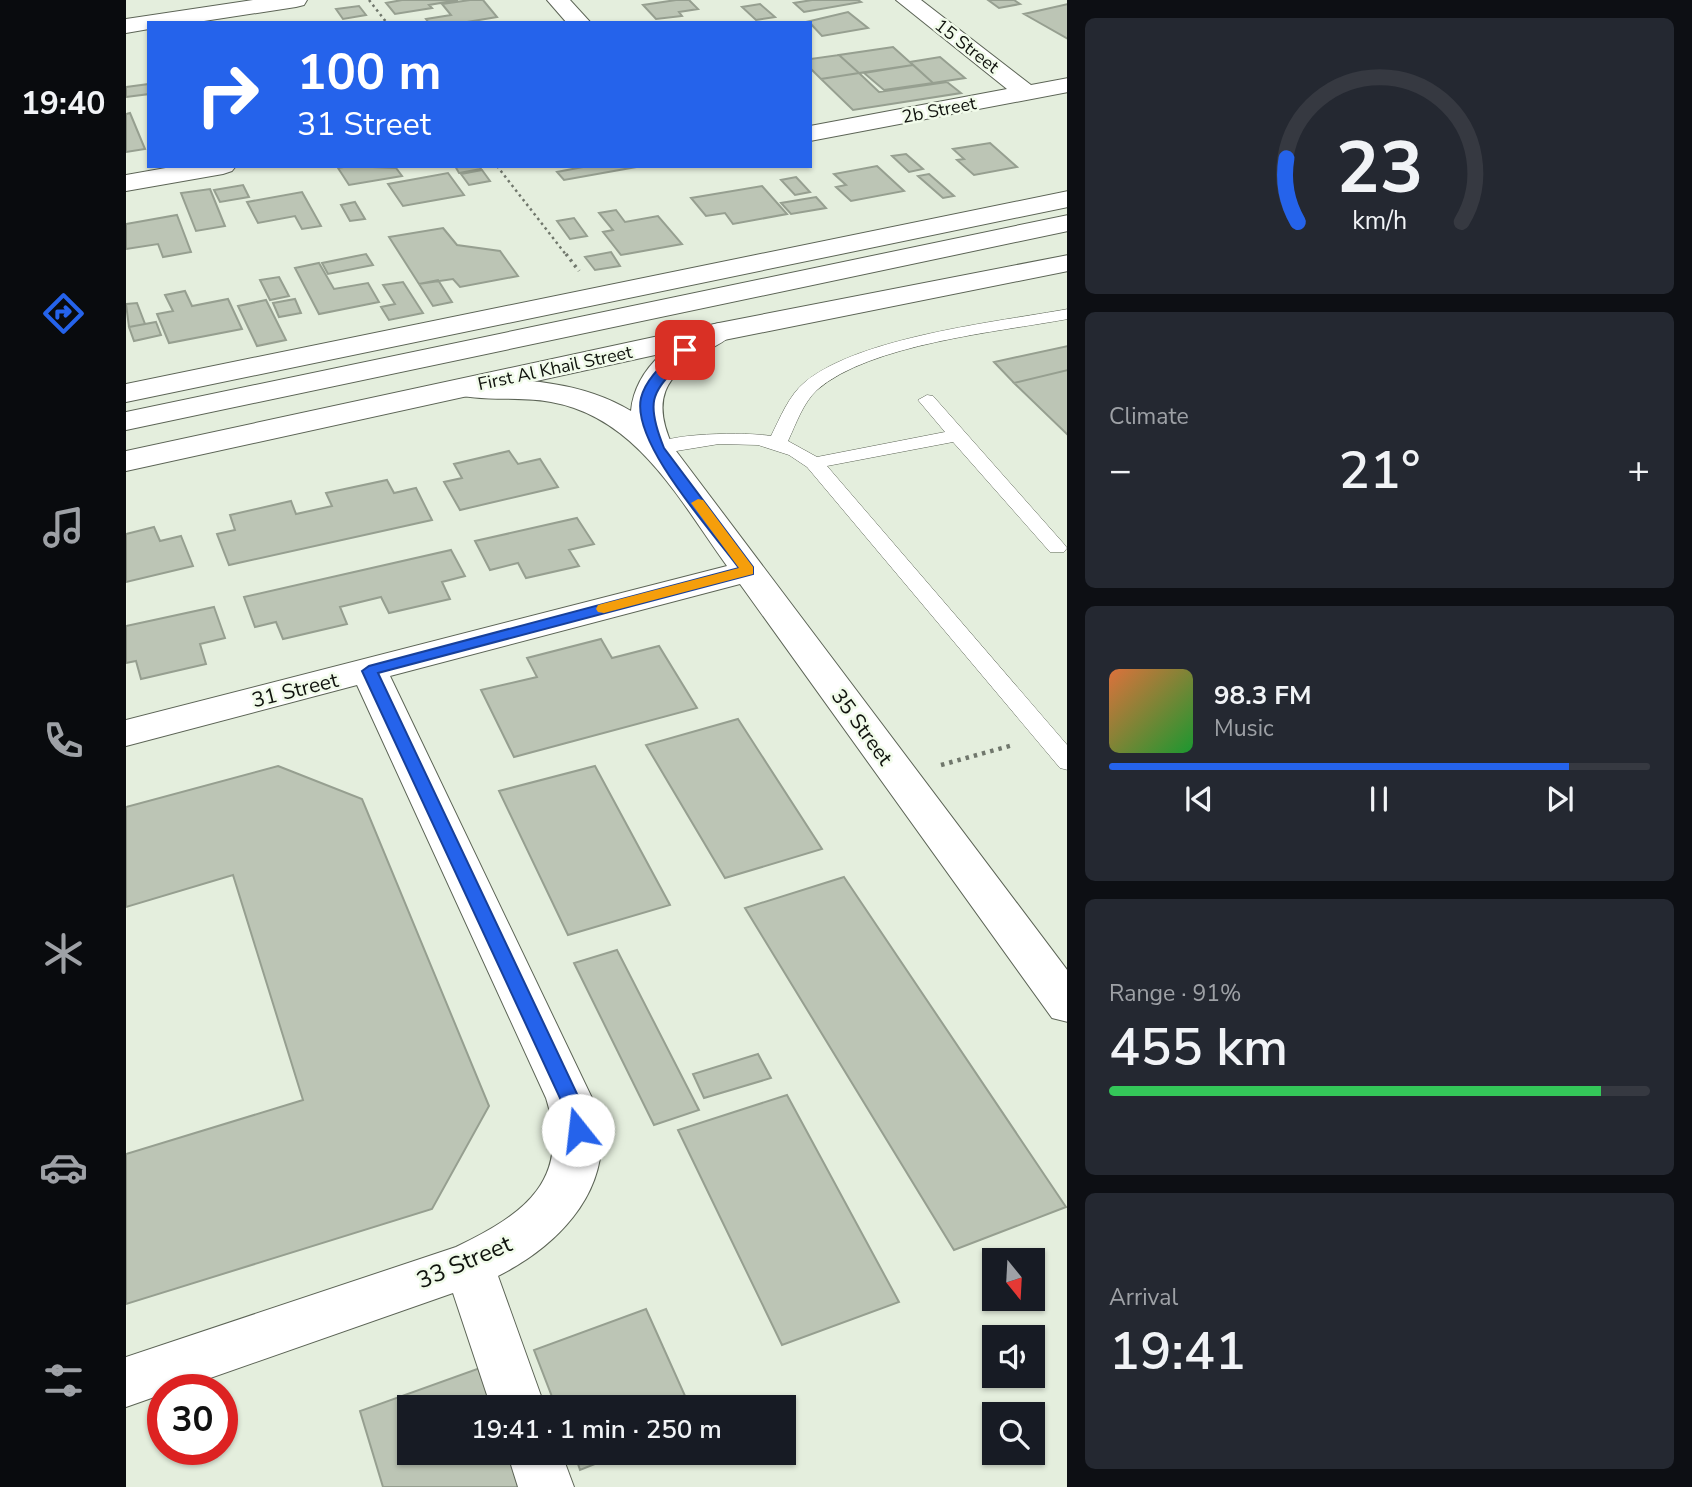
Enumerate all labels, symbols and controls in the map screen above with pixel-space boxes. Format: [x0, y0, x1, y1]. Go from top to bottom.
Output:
street label: 15 Street [930, 13, 1005, 79]
text: 100 m [297, 39, 441, 106]
icon: right [182, 49, 273, 140]
text: 19:40 [21, 82, 105, 125]
street label: 2b Street [900, 91, 979, 129]
text: 31 Street [297, 103, 431, 146]
text: 23 [1336, 118, 1423, 218]
text: km/h [1352, 204, 1407, 238]
icon: directions [39, 289, 88, 338]
pin [655, 320, 715, 380]
icon: arrive [666, 331, 704, 369]
street label: First Al Khail Street [476, 340, 635, 396]
text: Climate [1109, 401, 1189, 432]
text: 21° [1339, 435, 1420, 506]
text: − [1109, 445, 1132, 496]
text: + [1627, 445, 1650, 496]
icon: music [39, 503, 88, 552]
street label: 31 Street [249, 666, 342, 714]
text: 98.3 FM [1214, 678, 1311, 713]
street label: 35 Street [825, 683, 900, 771]
text: Music [1214, 713, 1274, 744]
icon: phone [39, 716, 88, 765]
icon: previous [1180, 780, 1218, 818]
icon: pause [1360, 780, 1398, 818]
icon: next [1541, 780, 1579, 818]
icon: climate [39, 929, 88, 978]
text: Range · 91% [1109, 978, 1241, 1009]
text: 455 km [1109, 1012, 1288, 1083]
position arrow [541, 1093, 615, 1167]
icon: car [39, 1143, 88, 1192]
street label: 33 Street [412, 1227, 517, 1296]
north arrow [982, 1248, 1045, 1311]
map controls [982, 1248, 1045, 1465]
text: Arrival [1109, 1282, 1178, 1313]
text: 19:41 [1109, 1316, 1246, 1387]
button: sound [982, 1325, 1045, 1388]
icon: filters [39, 1356, 88, 1405]
speed limit sign: 30 [147, 1374, 238, 1465]
button: search [982, 1402, 1045, 1465]
text: 19:41 · 1 min · 250 m [471, 1412, 722, 1447]

